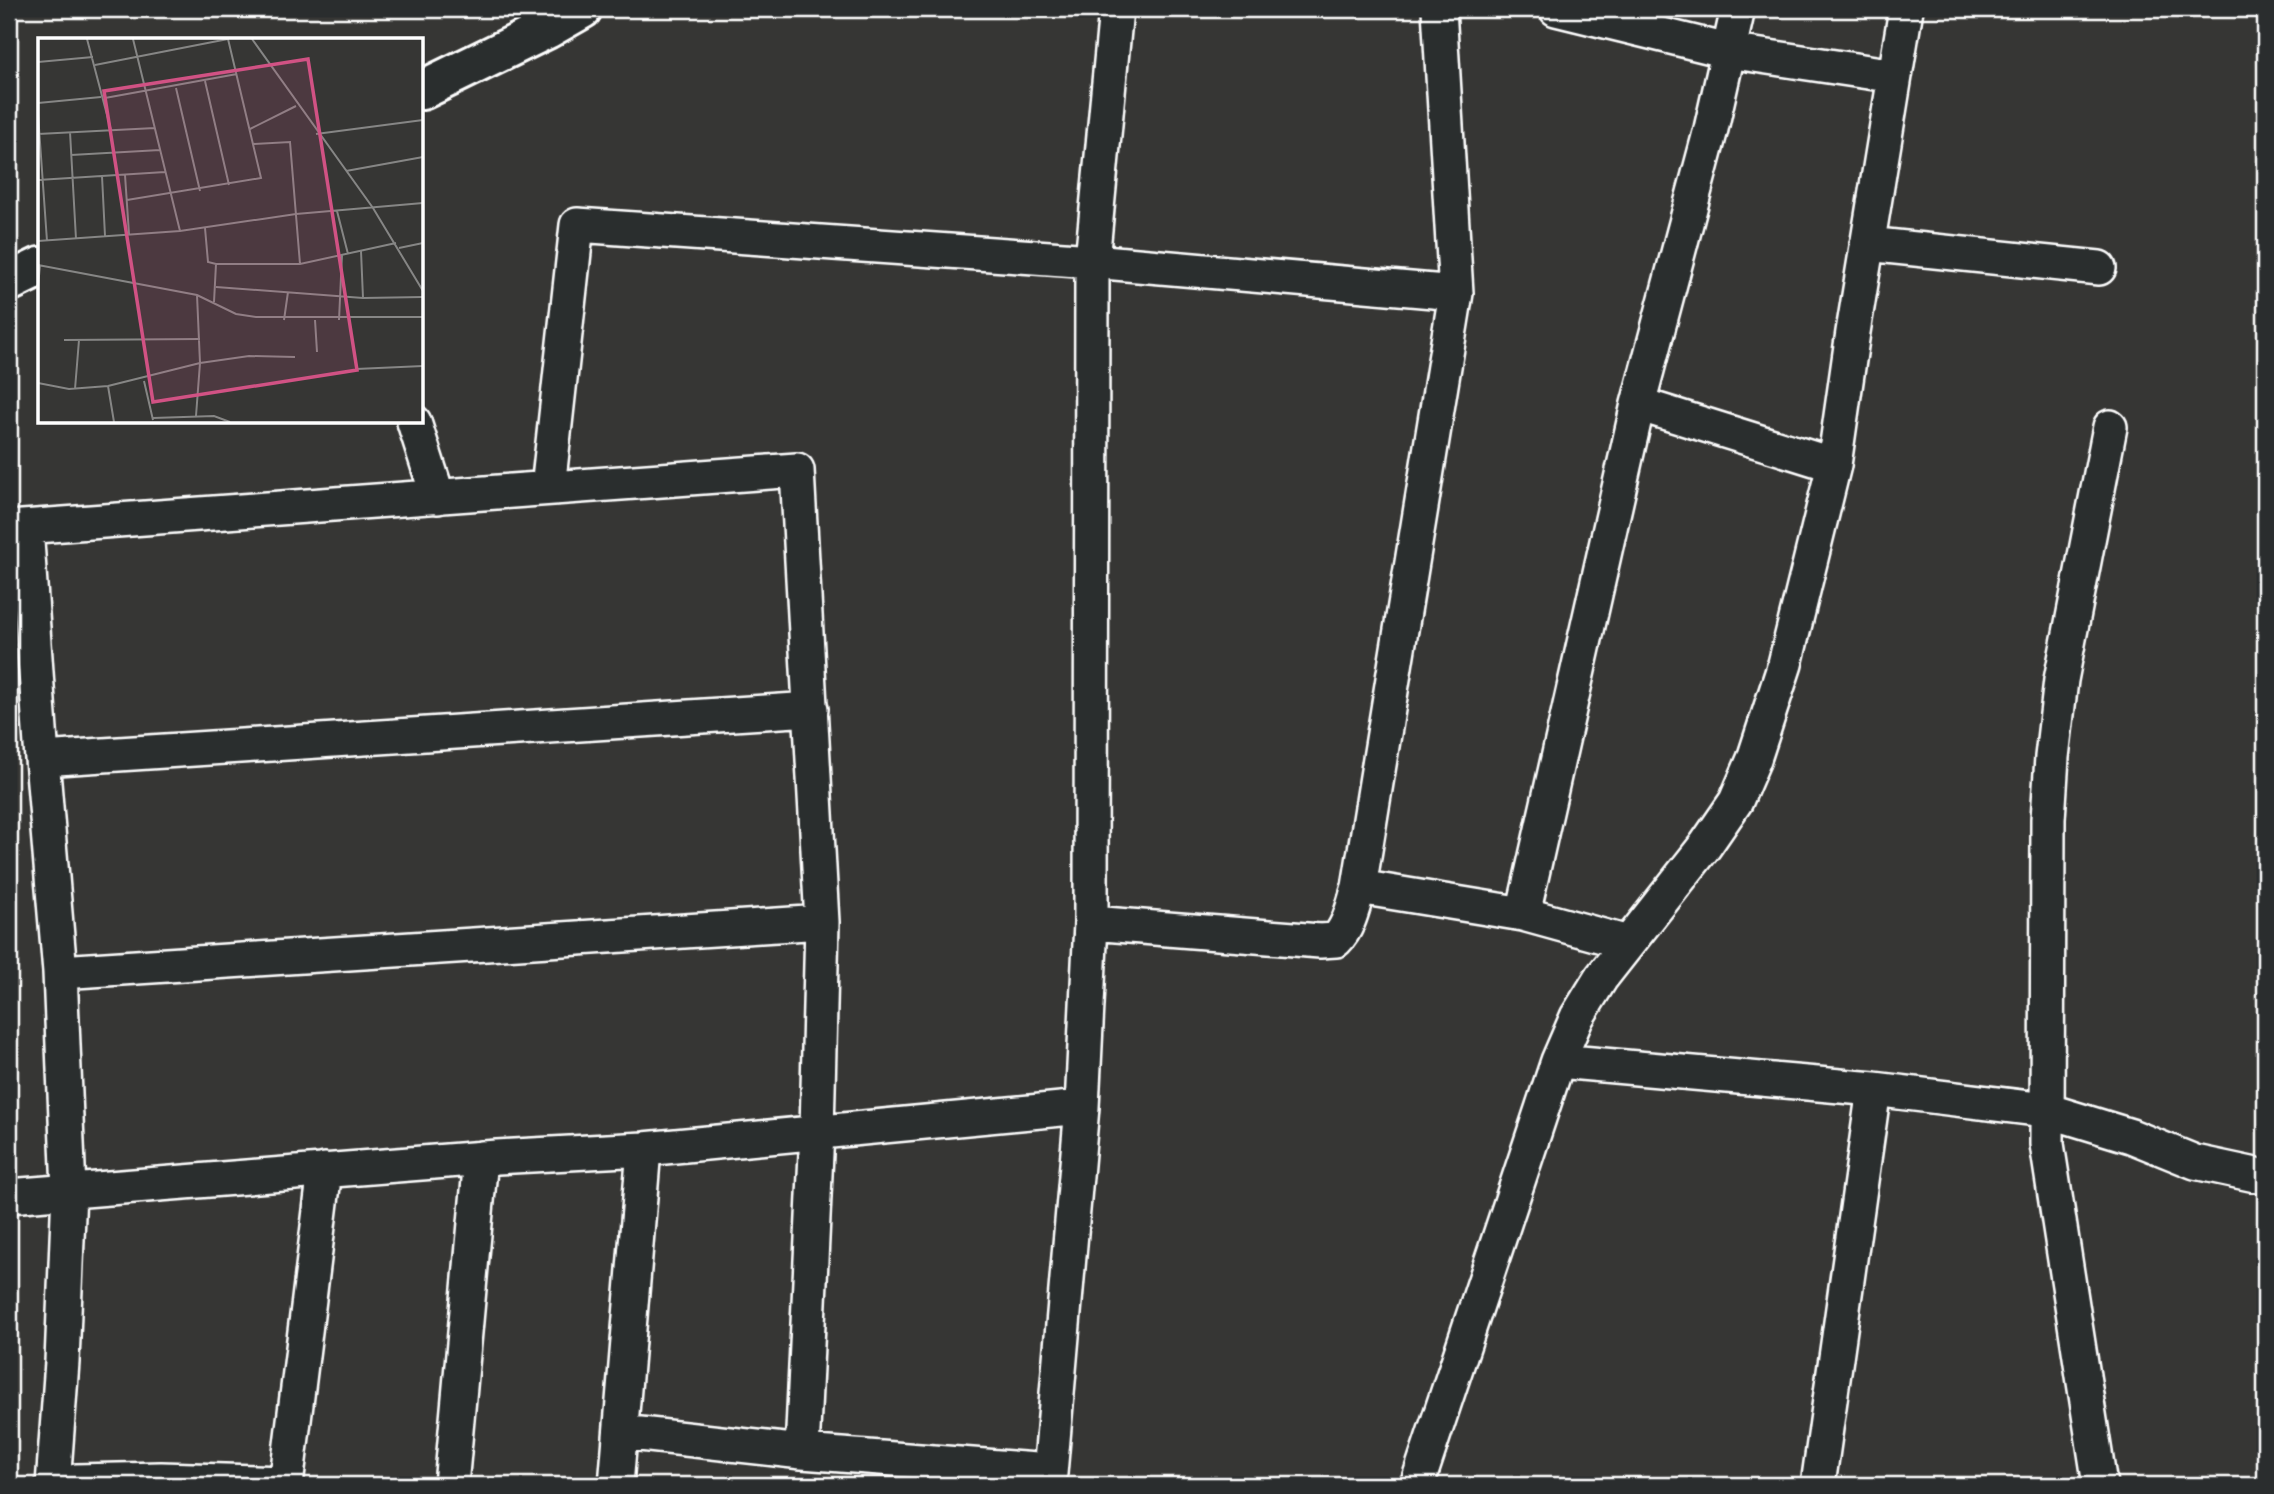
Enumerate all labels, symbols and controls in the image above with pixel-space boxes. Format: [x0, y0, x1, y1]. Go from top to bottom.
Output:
inset map [38, 38, 424, 424]

